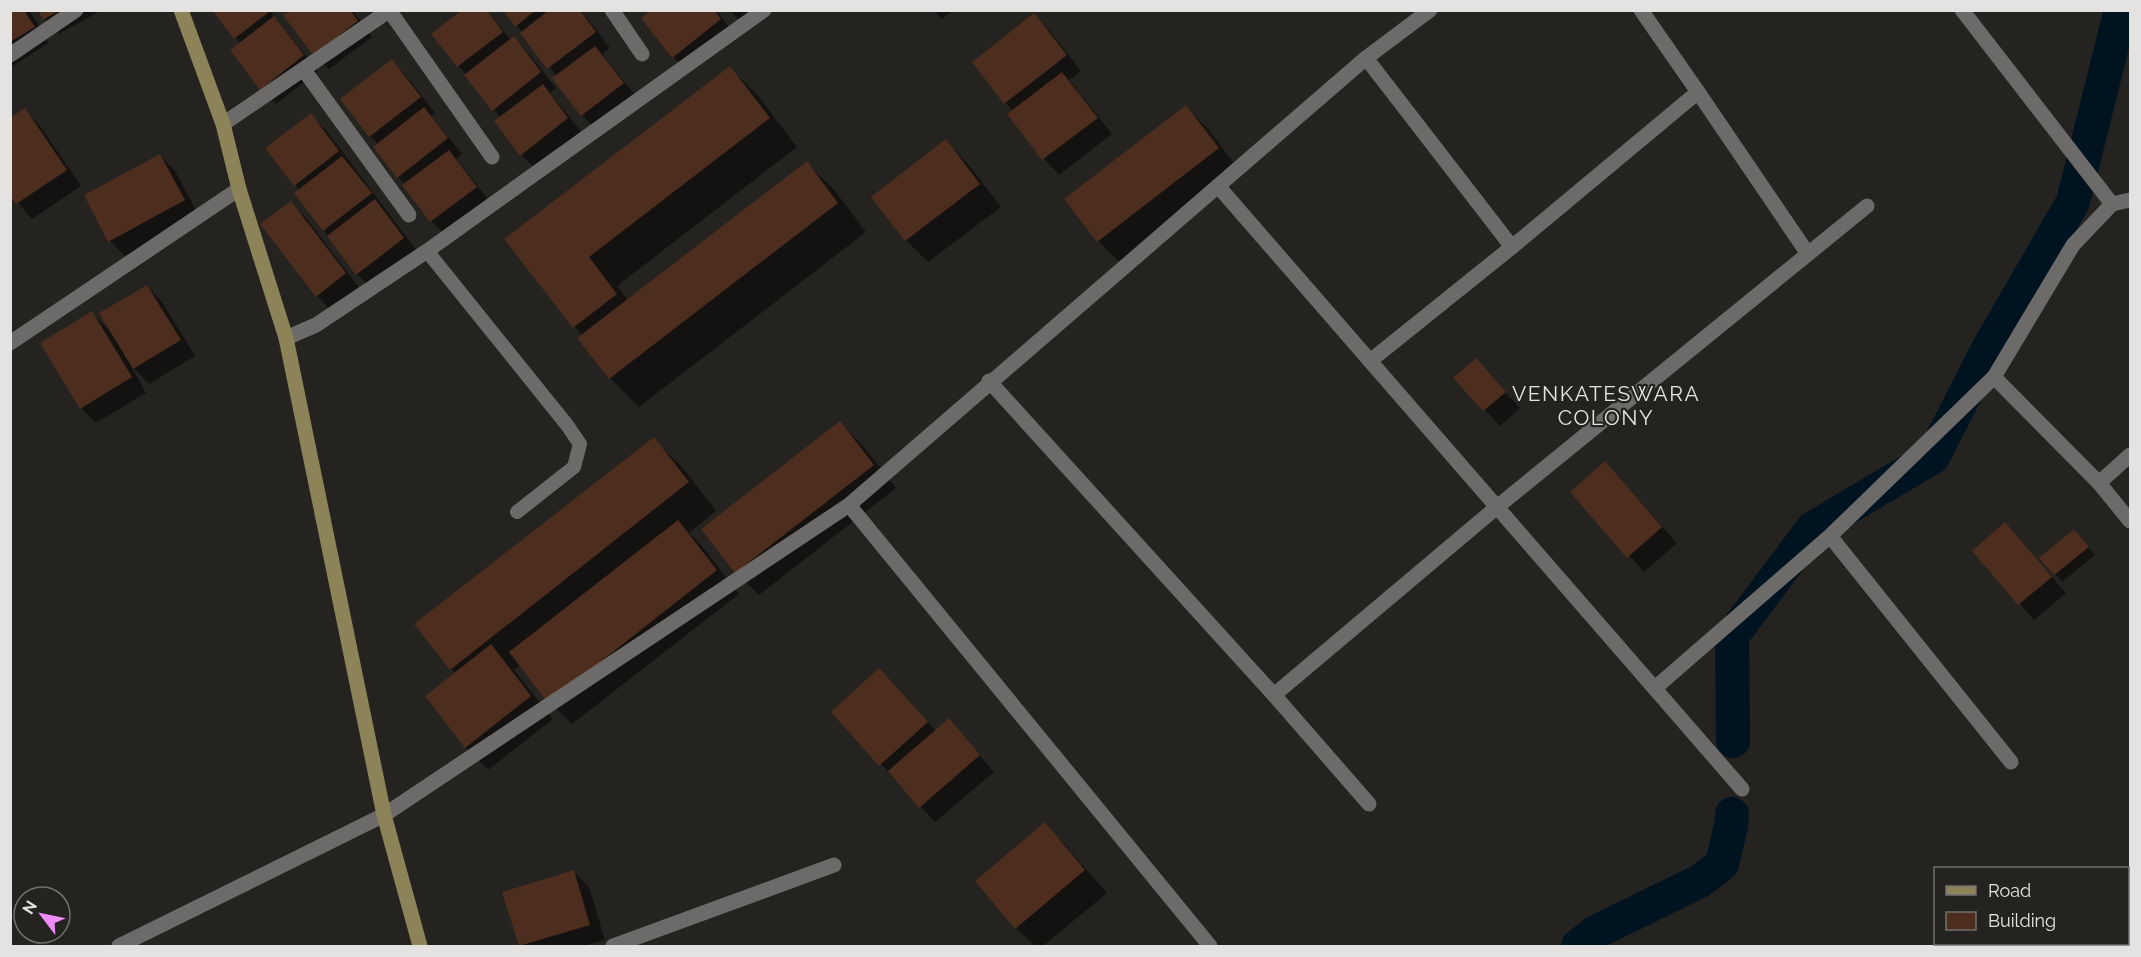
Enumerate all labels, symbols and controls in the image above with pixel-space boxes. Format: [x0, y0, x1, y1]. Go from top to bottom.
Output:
district label: VENKATESWARA COLONY [1512, 381, 1700, 430]
legend [1934, 867, 2129, 945]
text: Road [1988, 880, 2031, 901]
north arrow [12, 885, 72, 945]
text: N [18, 897, 41, 918]
text: Building [1988, 910, 2056, 931]

